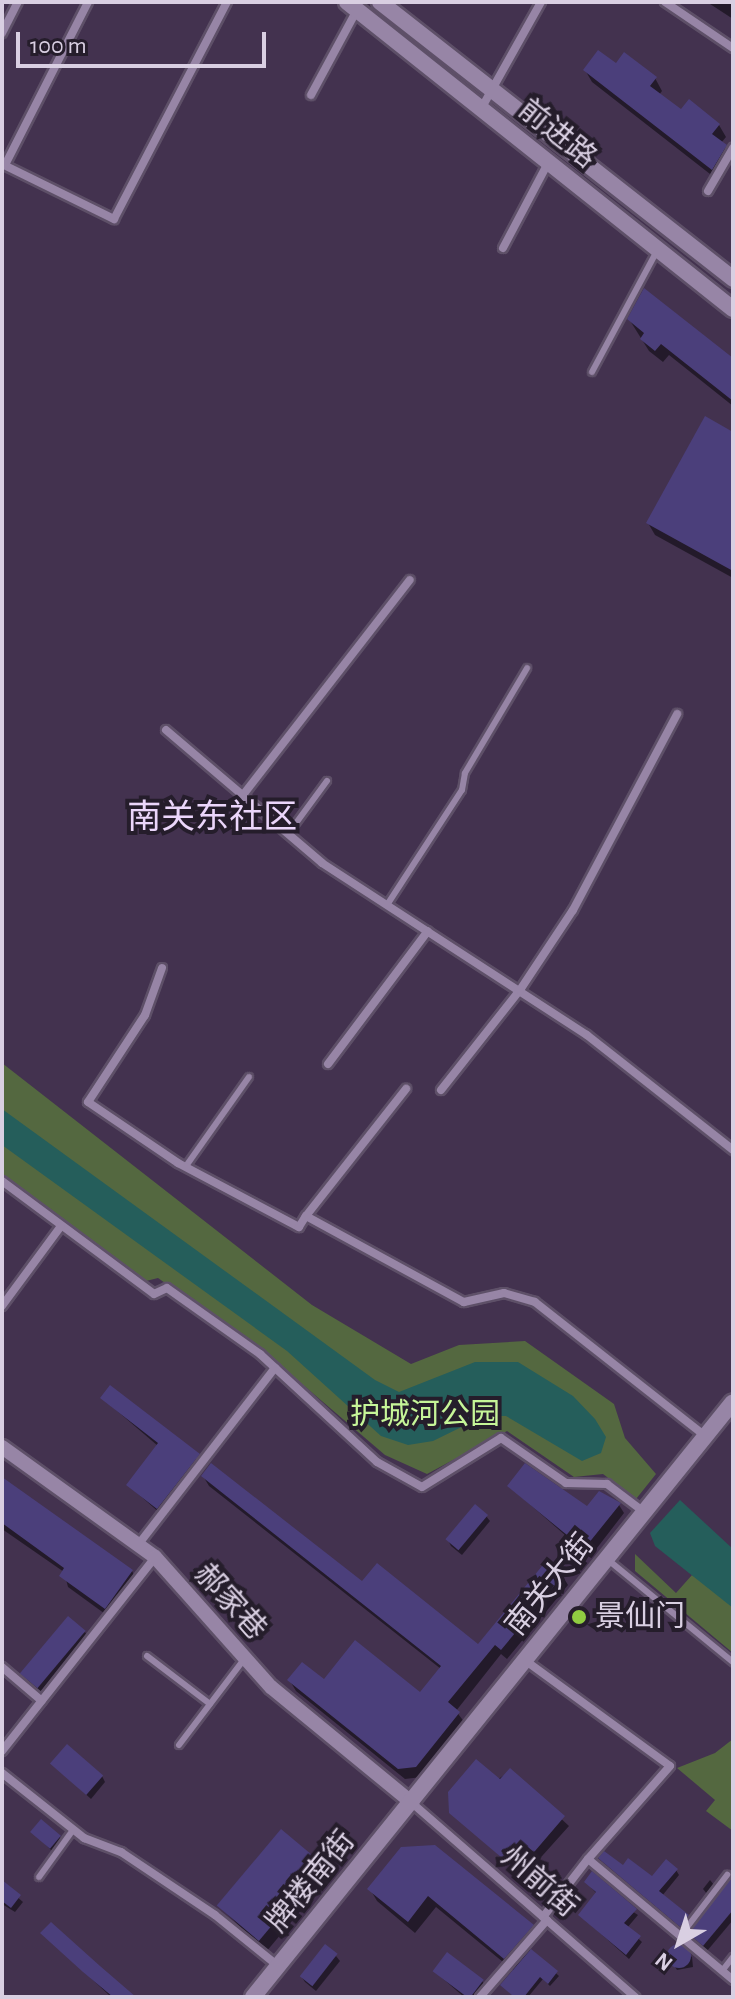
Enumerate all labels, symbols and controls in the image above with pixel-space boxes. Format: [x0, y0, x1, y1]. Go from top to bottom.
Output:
scale bar [20, 16, 270, 66]
text: 100 m [30, 34, 87, 58]
street label: 前进路 [511, 92, 603, 176]
district label: 南关东社区 [127, 799, 297, 839]
park label: 护城河公园 [350, 1397, 500, 1433]
street label: 南关大街 [498, 1527, 602, 1643]
street label: 郝家巷 [187, 1557, 273, 1647]
place label: 景仙门 [595, 1599, 685, 1635]
marker: 景仙门 [570, 1608, 588, 1626]
street label: 牌楼南街 [259, 1824, 363, 1940]
street label: 州前街 [493, 1839, 585, 1925]
north arrow [639, 1903, 719, 1983]
text: N [651, 1948, 677, 1975]

